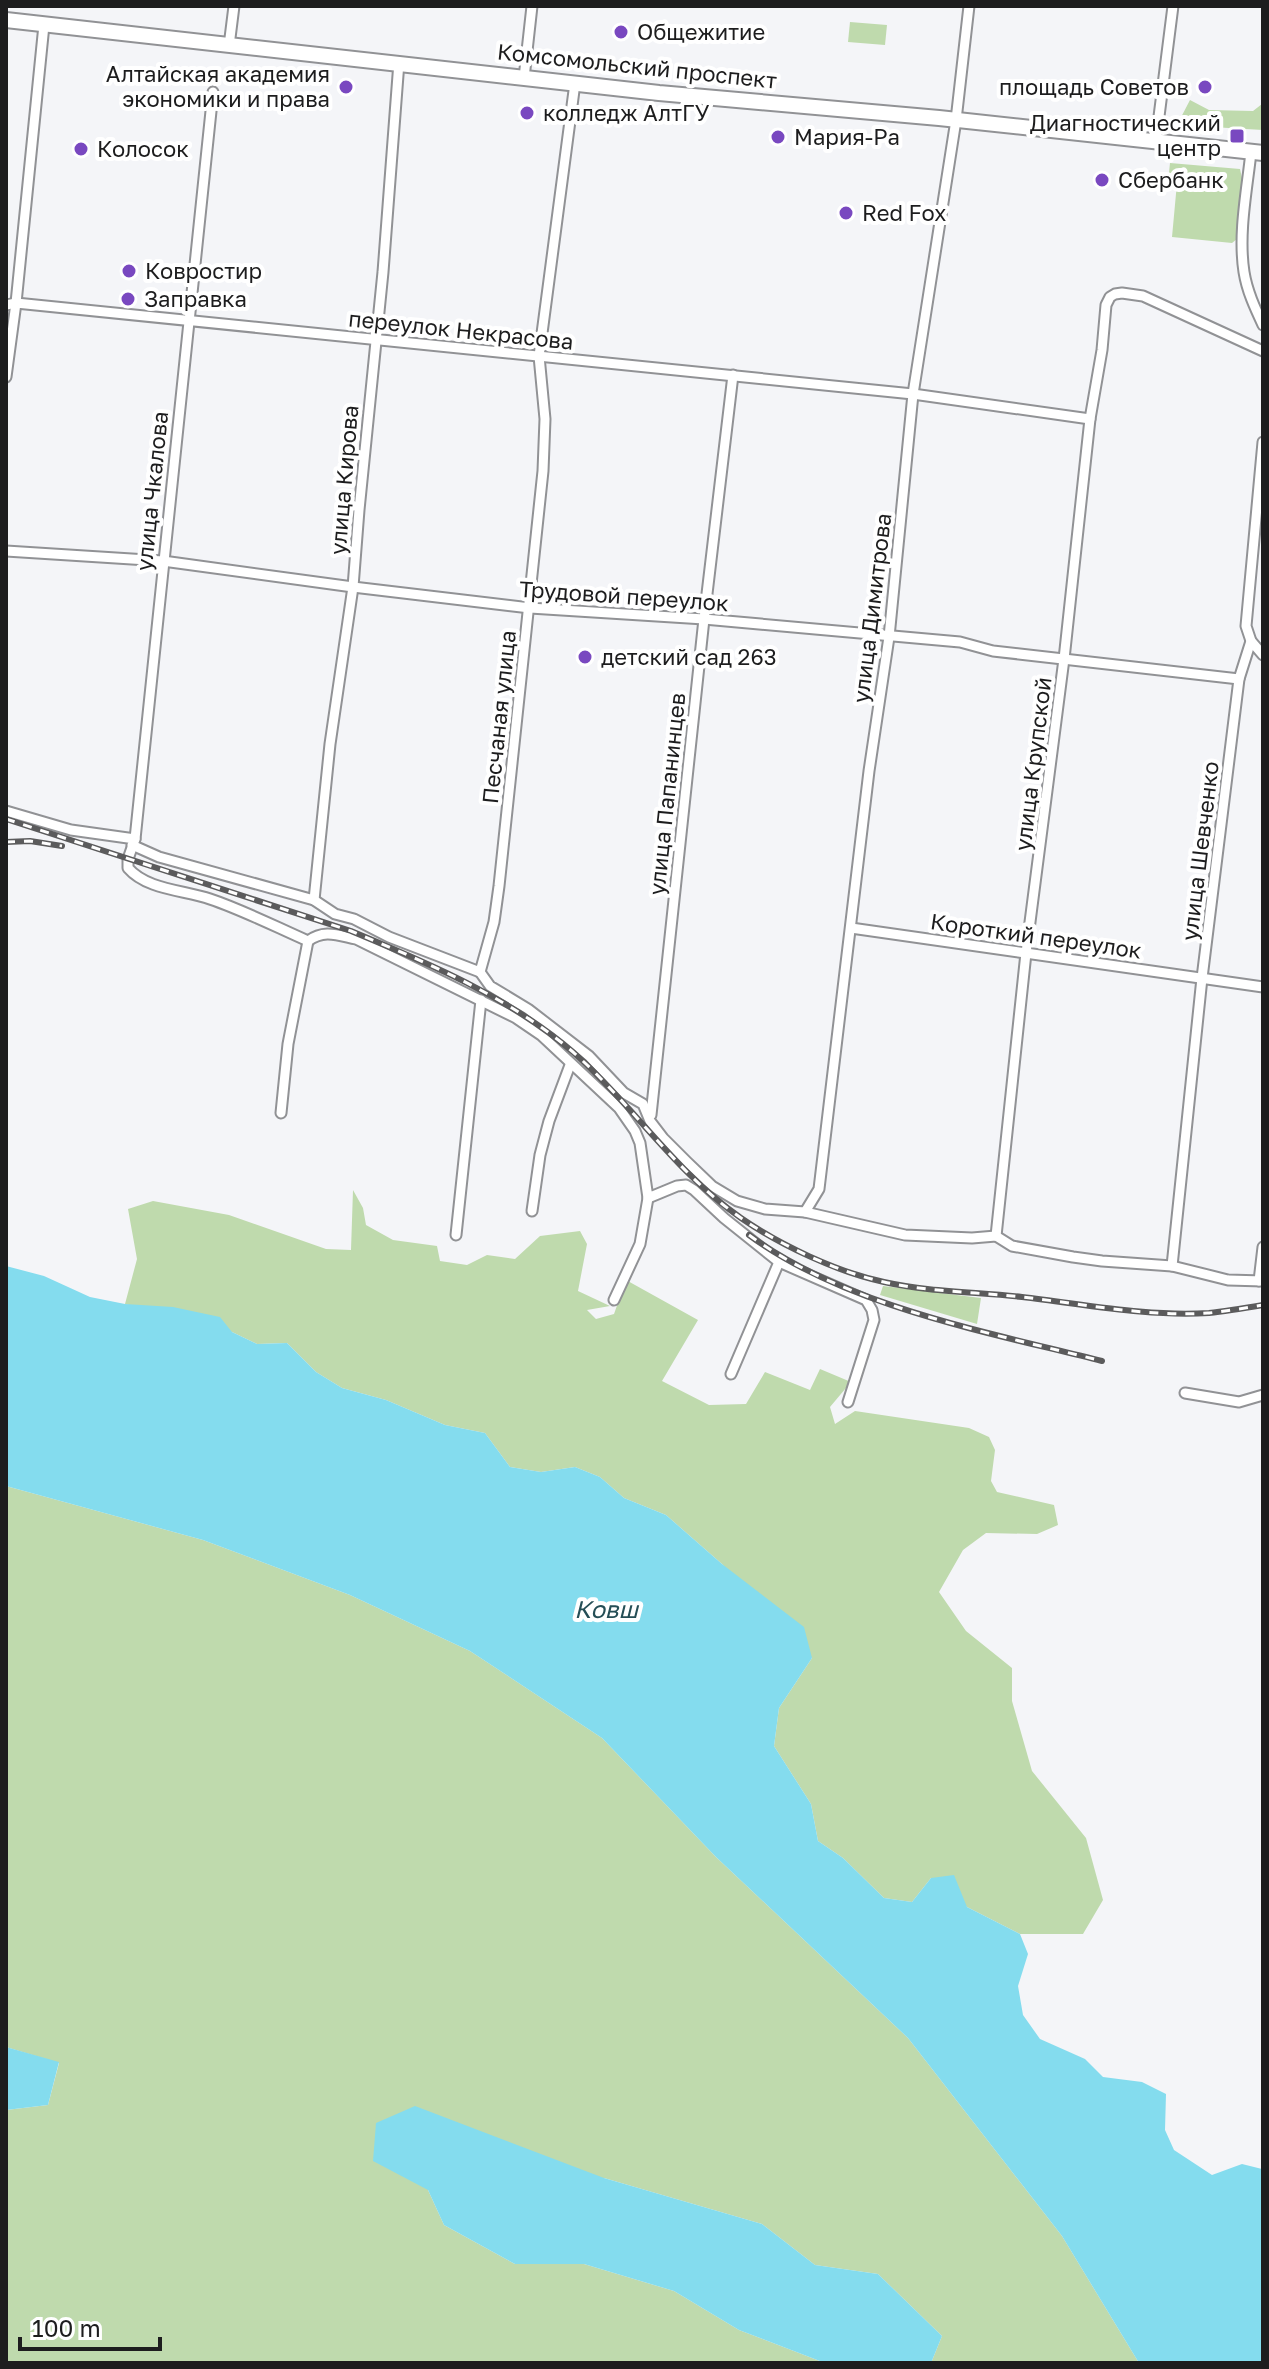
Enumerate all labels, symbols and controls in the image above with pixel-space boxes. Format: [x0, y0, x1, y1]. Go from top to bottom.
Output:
place label: Общежитие [637, 18, 765, 45]
marker: Общежитие [612, 23, 630, 41]
street label: Комсомольский проспект [496, 37, 778, 94]
place label: Алтайская академия экономики и права [106, 60, 330, 112]
place label: площадь Советов [999, 73, 1189, 100]
marker: Алтайская академия экономики и права [337, 78, 355, 96]
marker: площадь Советов [1196, 78, 1214, 96]
place label: колледж АлтГУ [543, 99, 710, 126]
marker: колледж АлтГУ [518, 104, 536, 122]
place label: Диагностический центр [1030, 109, 1221, 161]
place label: Мария-Ра [794, 123, 900, 150]
marker: Диагностический центр [1228, 127, 1246, 145]
marker: Мария-Ра [769, 128, 787, 146]
place label: Колосок [97, 135, 189, 162]
marker: Колосок [72, 140, 90, 158]
place label: Сбербанк [1118, 166, 1224, 193]
marker: Сбербанк [1093, 171, 1111, 189]
place label: Red Fox [862, 199, 946, 226]
marker: Red Fox [837, 204, 855, 222]
place label: Ковростир [145, 257, 262, 284]
marker: Ковростир [120, 262, 138, 280]
place label: Заправка [144, 285, 247, 312]
marker: Заправка [119, 290, 137, 308]
street label: переулок Некрасова [347, 304, 575, 355]
street label: улица Кирова [324, 404, 364, 556]
street label: улица Чкалова [130, 410, 173, 572]
street label: улица Димитрова [846, 511, 897, 704]
street label: Трудовой переулок [518, 575, 730, 616]
street label: Песчаная улица [476, 629, 521, 805]
place label: детский сад 263 [601, 643, 777, 670]
marker: детский сад 263 [576, 648, 594, 666]
street label: улица Крупской [1008, 676, 1057, 852]
street label: улица Папанинцев [642, 691, 691, 897]
street label: улица Шевченко [1175, 760, 1224, 942]
street label: Короткий переулок [929, 907, 1144, 964]
water label: Ковш [574, 1594, 639, 1623]
scale bar [20, 2301, 160, 2351]
text: 100 m [32, 2313, 101, 2342]

